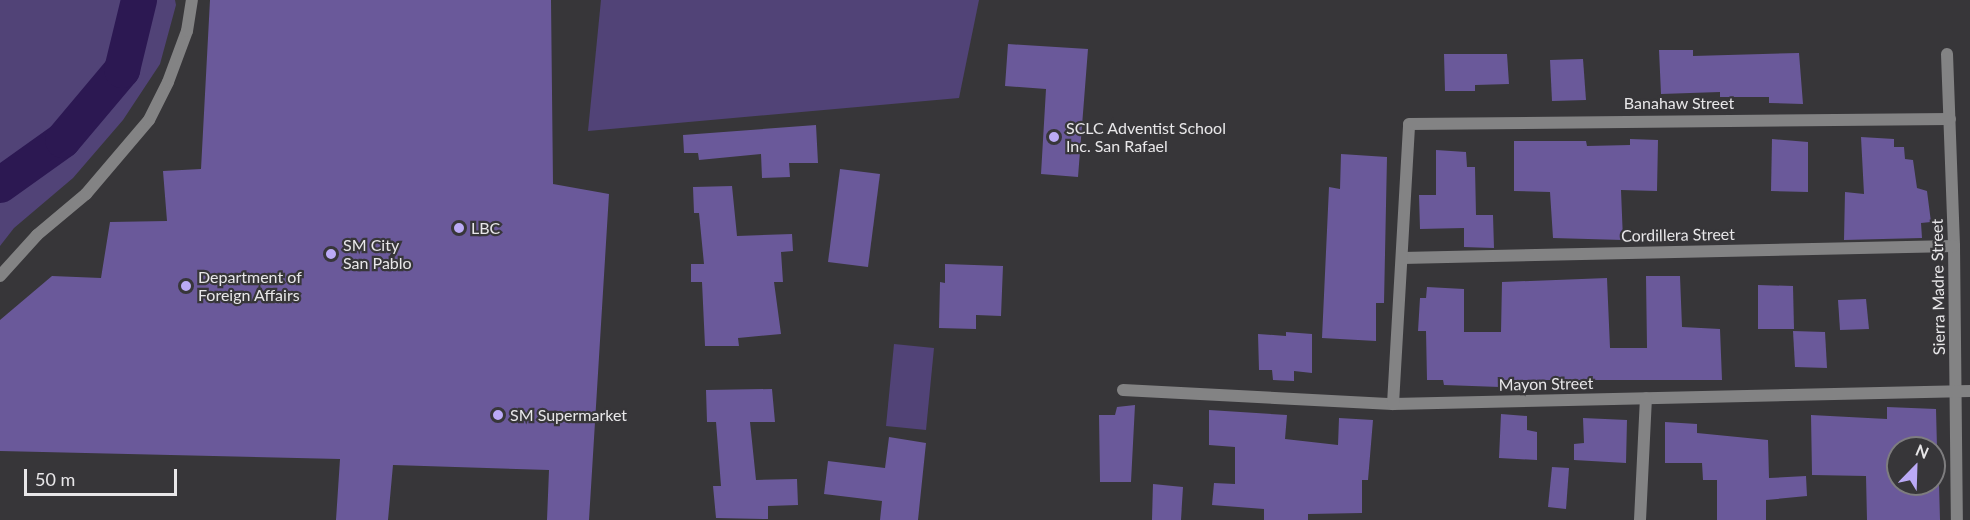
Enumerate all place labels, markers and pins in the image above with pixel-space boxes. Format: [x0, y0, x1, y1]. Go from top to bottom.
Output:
place label: SCLC Adventist School Inc. San Rafael [1066, 118, 1226, 156]
marker: SCLC Adventist School Inc. San Rafael [1047, 130, 1061, 144]
place label: LBC [471, 218, 500, 238]
marker: LBC [452, 221, 466, 235]
place label: SM City San Pablo [343, 235, 412, 273]
marker: SM City San Pablo [324, 247, 338, 261]
place label: Department of Foreign Affairs [198, 267, 302, 305]
marker: Department of Foreign Affairs [179, 279, 193, 293]
place label: SM Supermarket [510, 405, 627, 425]
marker: SM Supermarket [491, 408, 505, 422]

